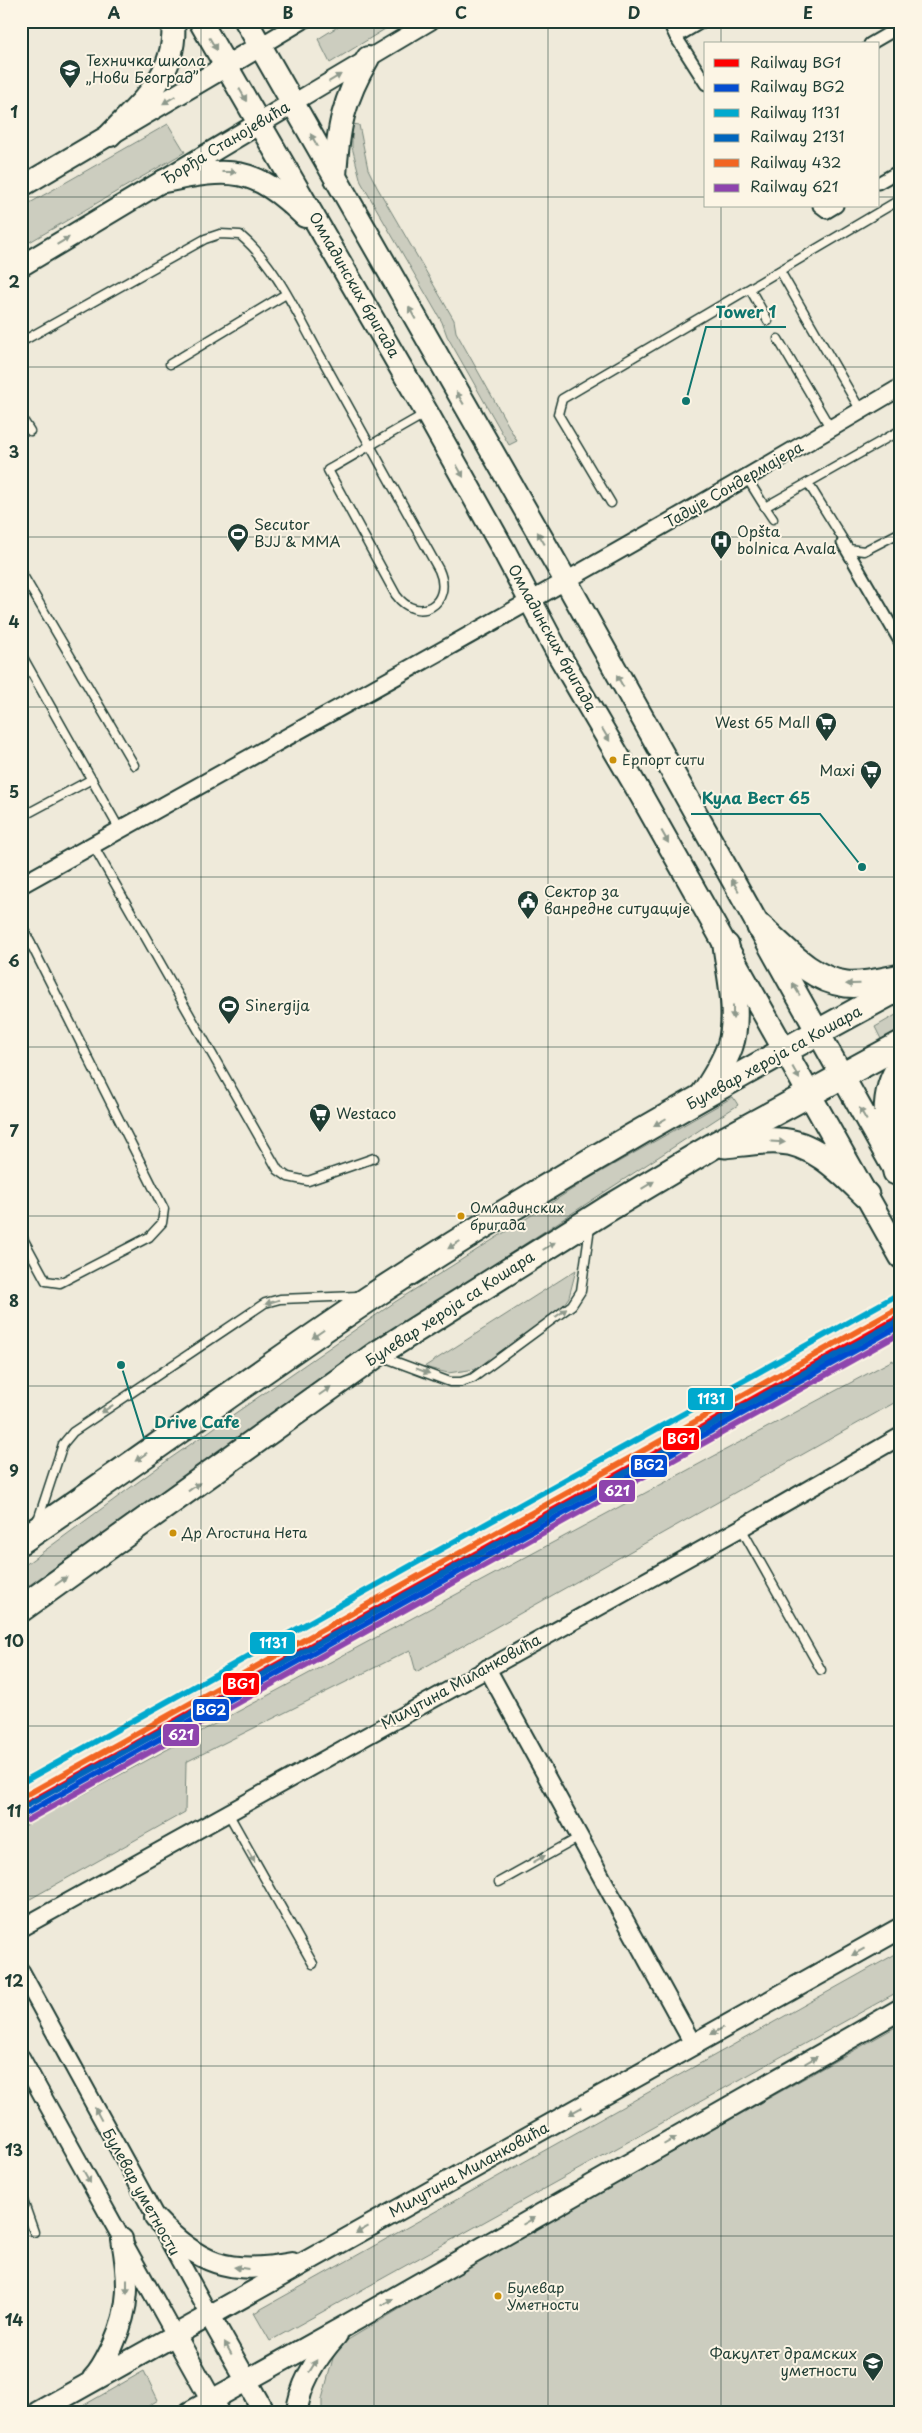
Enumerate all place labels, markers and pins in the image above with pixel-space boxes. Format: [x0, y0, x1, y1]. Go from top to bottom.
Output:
place label: Техничка школа „Нови Београд” [86, 48, 206, 88]
school or university icon: Техничка школа „Нови Београд” [58, 58, 82, 89]
callout: Tower 1 [706, 296, 786, 327]
place label: Secutor BJJ & MMA [254, 512, 341, 552]
place label: Opšta bolnica Avala [737, 519, 837, 559]
sports icon: Secutor BJJ & MMA [226, 522, 250, 553]
hospital icon: Opšta bolnica Avala [709, 529, 733, 560]
place label: West 65 Mall [715, 710, 810, 733]
supermarket icon: West 65 Mall [814, 711, 838, 742]
place label: Ерпорт сити [622, 749, 705, 770]
marker: Ерпорт сити [608, 755, 618, 765]
place label: Maxi [819, 758, 855, 781]
supermarket icon: Maxi [859, 759, 883, 790]
callout: Кула Вест 65 [691, 783, 820, 814]
place label: Сектор за ванредне ситуације [544, 879, 690, 919]
public building icon: Сектор за ванредне ситуације [516, 889, 540, 920]
place label: Sinergija [245, 993, 310, 1016]
sports icon: Sinergija [217, 994, 241, 1025]
place label: Westaco [336, 1101, 396, 1124]
supermarket icon: Westaco [308, 1102, 332, 1133]
place label: Омладинских бригада [470, 1197, 565, 1235]
marker: Омладинских бригада [456, 1211, 466, 1221]
callout: Drive Cafe [144, 1407, 250, 1438]
place label: Др Агостина Нета [181, 1522, 308, 1543]
marker: Др Агостина Нета [168, 1528, 178, 1538]
place label: Булевар Уметности [507, 2277, 579, 2315]
marker: Булевар Уметности [493, 2291, 503, 2301]
place label: Факултет драмских уметности [710, 2341, 857, 2381]
school or university icon: Факултет драмских уметности [861, 2351, 885, 2382]

